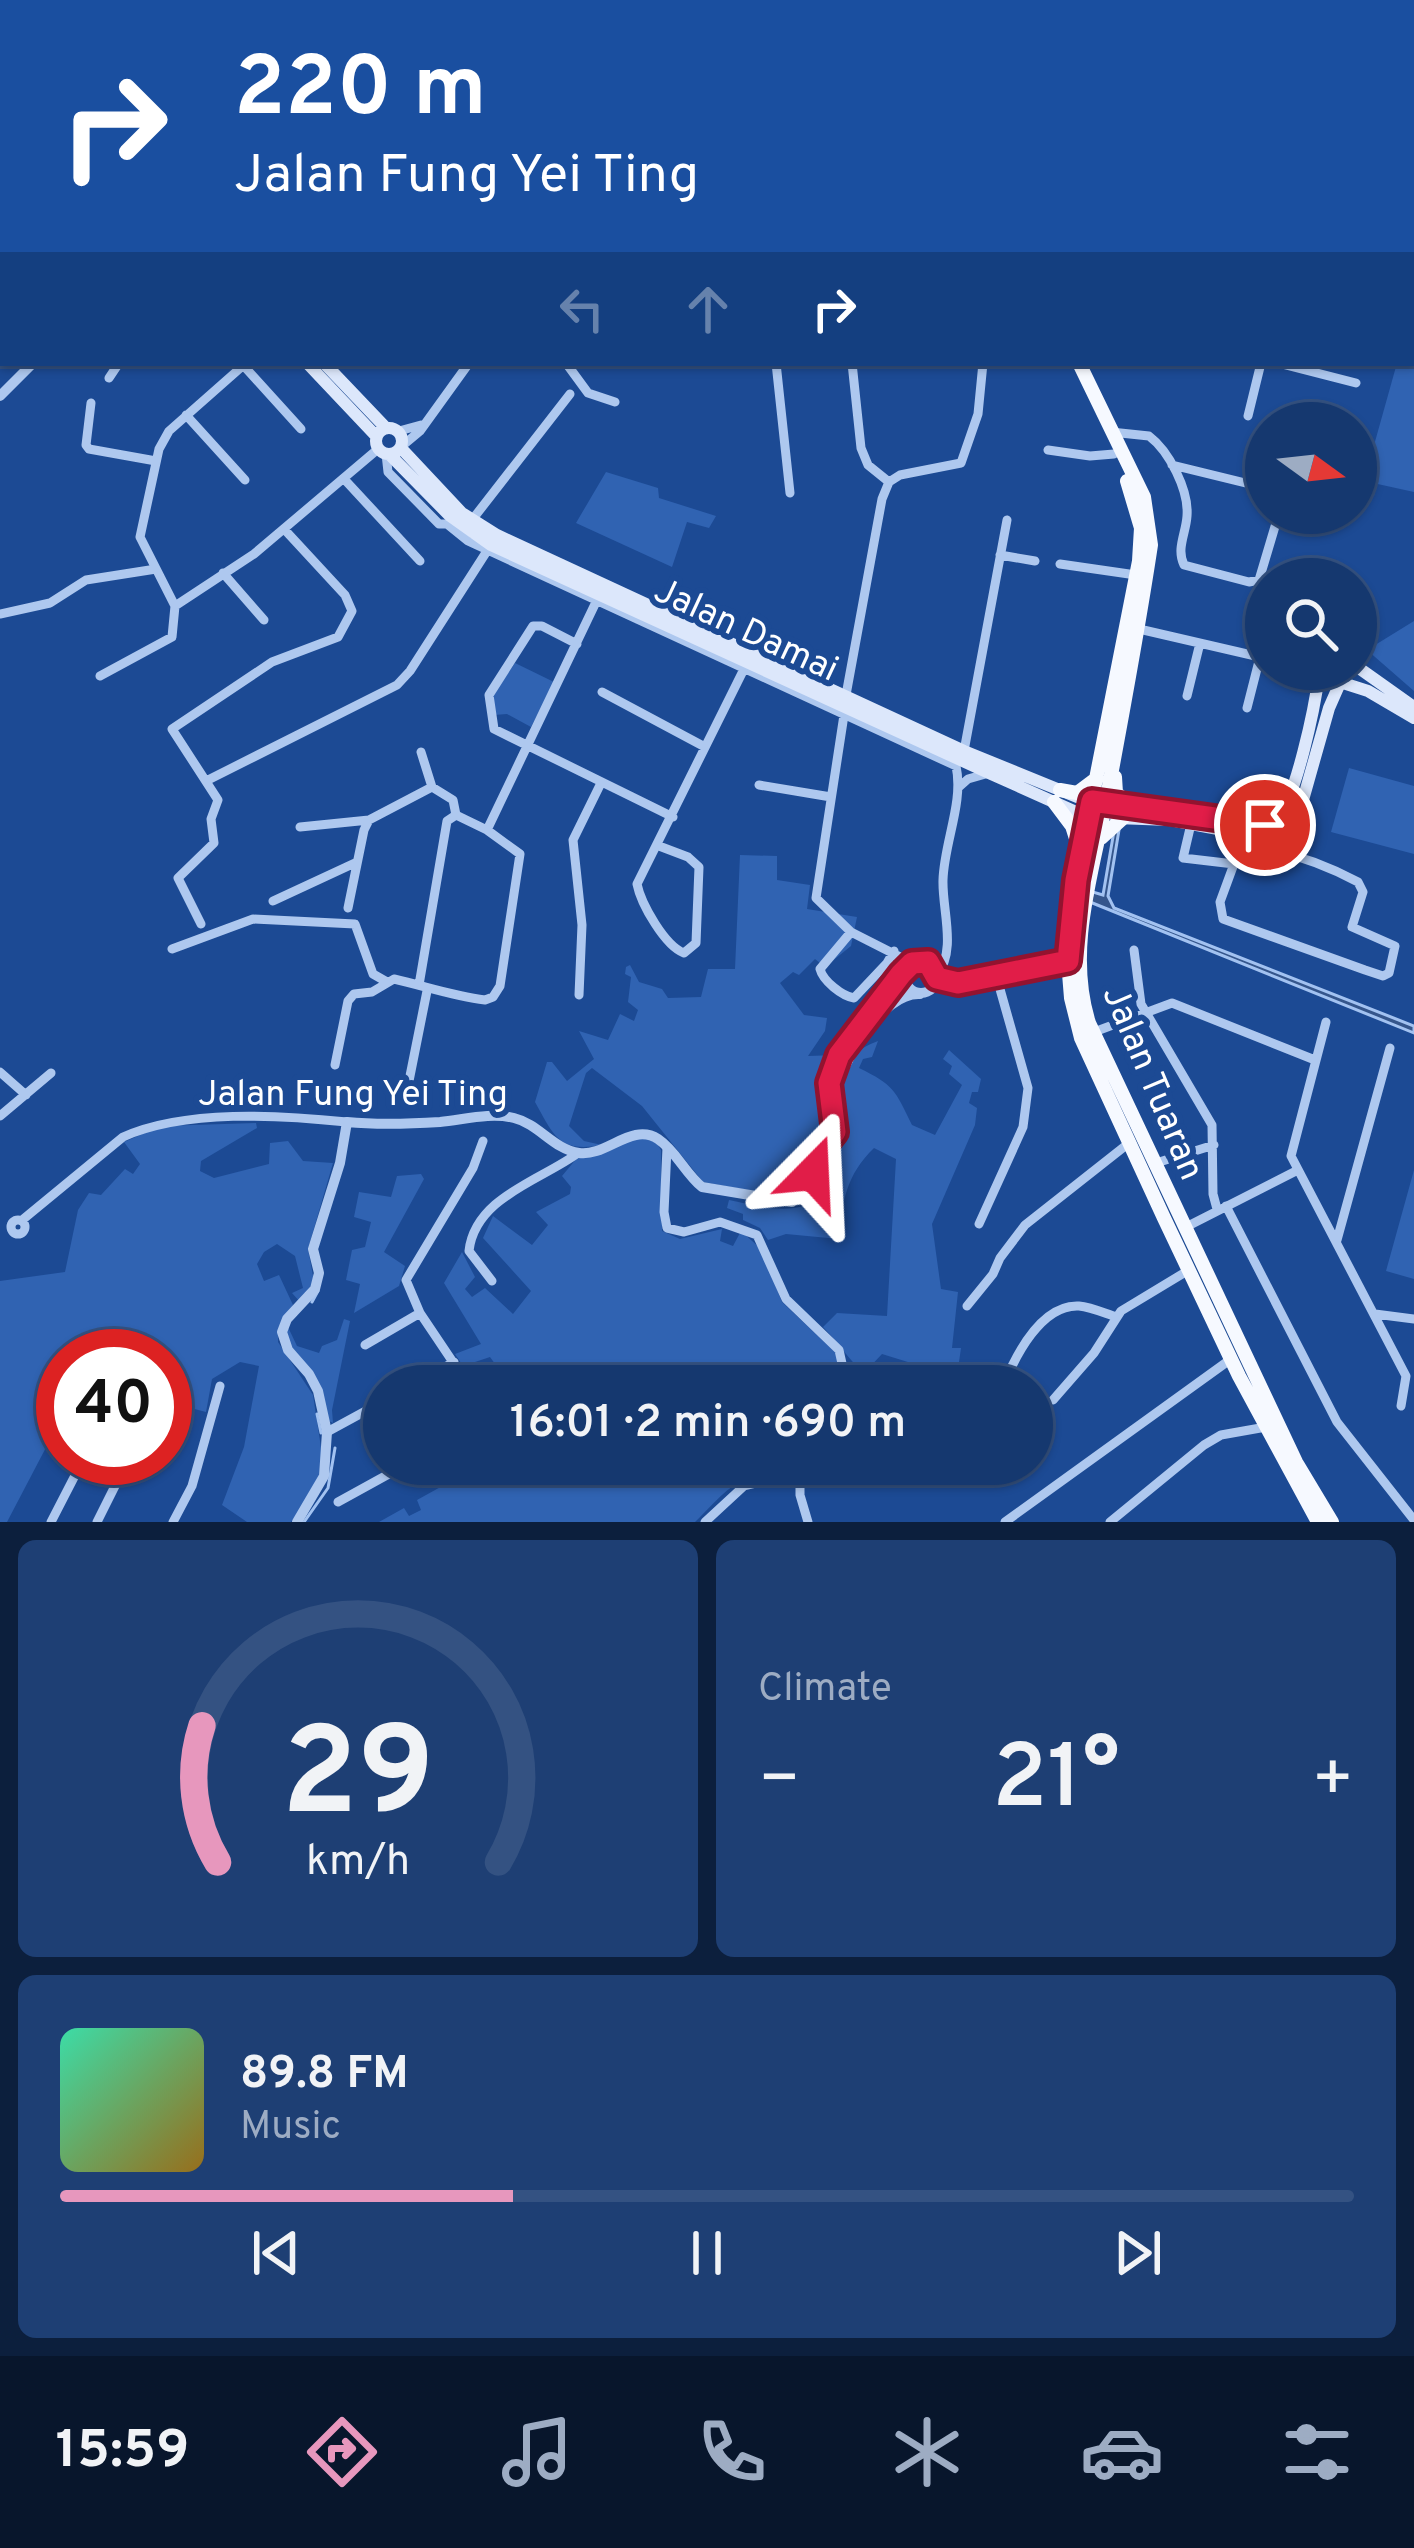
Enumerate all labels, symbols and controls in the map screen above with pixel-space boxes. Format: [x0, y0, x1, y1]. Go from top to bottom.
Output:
text: 220 m [234, 39, 487, 145]
icon: right [36, 48, 192, 204]
text: Jalan Fung Yei Ting [234, 143, 699, 212]
icon: left [549, 276, 615, 342]
icon: ahead [675, 276, 741, 342]
icon: right [801, 276, 867, 342]
north arrow [1245, 402, 1377, 534]
map controls [1245, 402, 1377, 690]
button: search [1245, 558, 1377, 690]
street label: Jalan Damai [646, 569, 845, 694]
pin [1214, 774, 1316, 876]
icon: arrive [1232, 792, 1298, 858]
street label: Jalan Tuaran [1090, 979, 1213, 1188]
street label: Jalan Fung Yei Ting [198, 1073, 508, 1119]
position arrow [750, 1110, 876, 1236]
speed limit sign: 40 [36, 1329, 192, 1485]
text: 16:01 · 2 min · 690 m [510, 1396, 906, 1453]
text: Climate [758, 1666, 892, 1715]
text: 29 [281, 1701, 435, 1859]
text: 21° [992, 1726, 1120, 1839]
text: − [758, 1741, 801, 1824]
text: + [1311, 1741, 1354, 1824]
text: km/h [306, 1835, 410, 1889]
text: 89.8 FM [240, 2047, 409, 2104]
text: Music [240, 2104, 341, 2153]
icon: previous [243, 2220, 309, 2286]
icon: pause [674, 2220, 740, 2286]
icon: next [1105, 2220, 1171, 2286]
icon: directions [300, 2410, 384, 2494]
icon: music [495, 2410, 579, 2494]
icon: phone [690, 2410, 774, 2494]
icon: climate [885, 2410, 969, 2494]
icon: car [1080, 2410, 1164, 2494]
icon: filters [1275, 2410, 1359, 2494]
text: 15:59 [55, 2418, 189, 2487]

